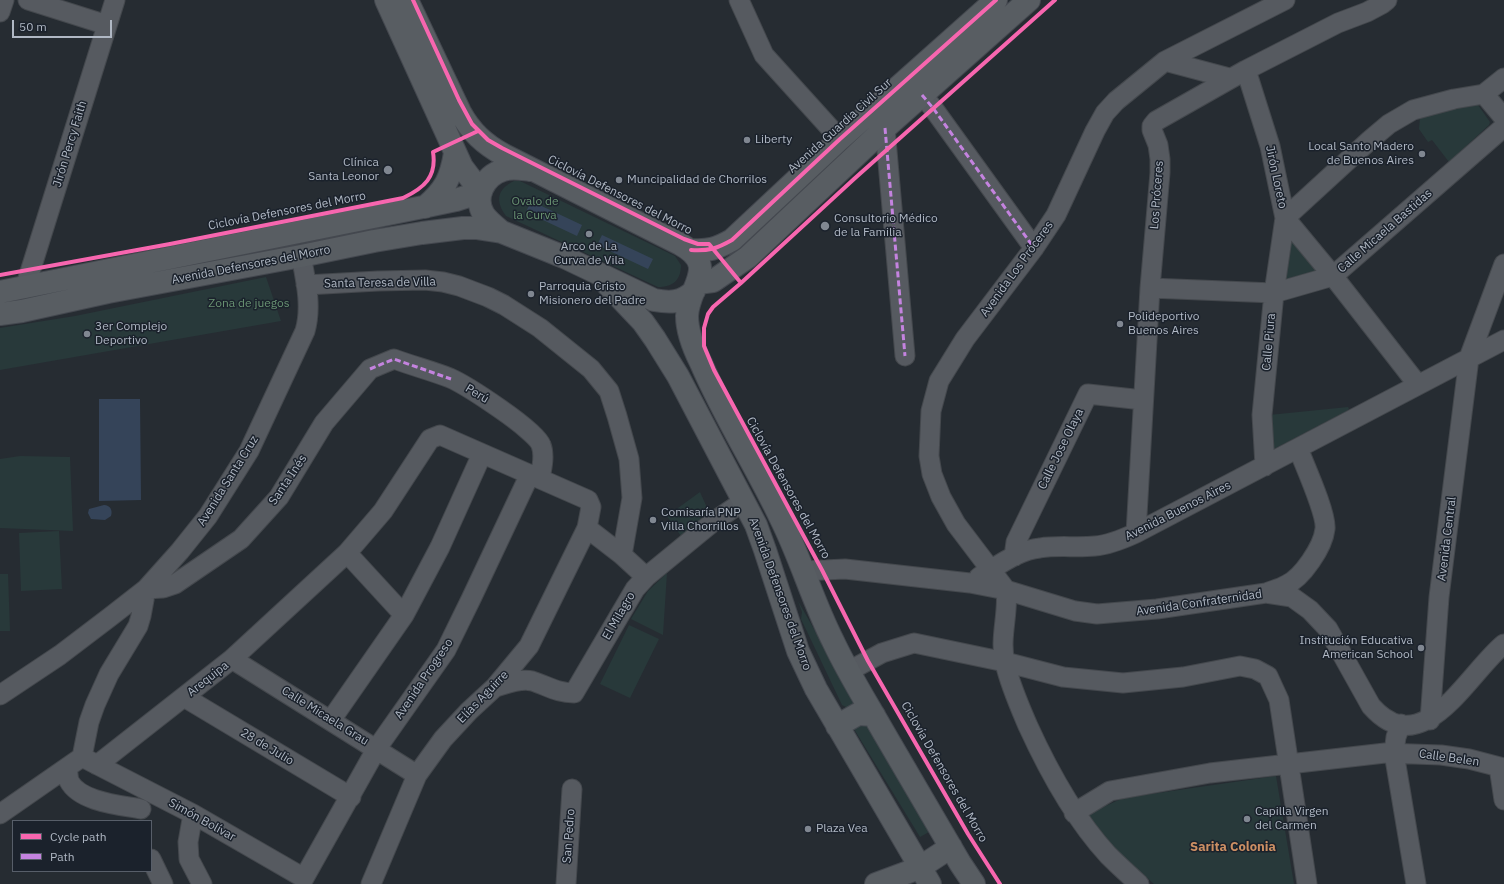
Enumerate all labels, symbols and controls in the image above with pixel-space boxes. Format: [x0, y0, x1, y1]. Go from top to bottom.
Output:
scale bar [14, 12, 114, 38]
text: 50 m [19, 19, 47, 34]
street label: Avenida Guardia Civil Sur [785, 76, 895, 176]
street label: Jirón Percy Faith [50, 99, 90, 189]
place label: Liberty [755, 133, 792, 147]
marker: Liberty [742, 135, 752, 145]
place label: Local Santo Madero de Buenos Aires [1308, 140, 1414, 168]
street label: Jirón Loreto [1262, 144, 1290, 210]
marker: Local Santo Madero de Buenos Aires [1417, 149, 1427, 159]
street label: Ciclovía Defensores del Morro [545, 152, 695, 238]
place label: Clínica Santa Leonor [308, 156, 379, 184]
street label: Los Próceres [1147, 160, 1167, 230]
marker: Clínica Santa Leonor [382, 164, 394, 176]
place label: Muncipalidad de Chorrilos [627, 173, 767, 187]
marker: Muncipalidad de Chorrilos [614, 175, 624, 185]
street label: Calle Micaela Bastidas [1335, 186, 1435, 276]
street label: Ciclovía Defensores del Morro [207, 189, 367, 233]
park label: Ovalo de la Curva [511, 195, 559, 223]
place label: Consultorio Médico de la Familia [834, 212, 938, 240]
street label: Avenida Los Próceres [977, 218, 1057, 320]
marker: Consultorio Médico de la Familia [819, 220, 831, 232]
marker: Arco de La Curva de Vila [584, 229, 594, 239]
place label: Arco de La Curva de Vila [554, 240, 624, 268]
street label: Avenida Defensores del Morro [170, 243, 332, 287]
street label: Santa Teresa de Villa [324, 275, 436, 291]
place label: Parroquia Cristo Misionero del Padre [539, 280, 646, 308]
marker: Parroquia Cristo Misionero del Padre [526, 289, 536, 299]
park label: Zona de juegos [208, 297, 290, 311]
place label: Polideportivo Buenos Aires [1128, 310, 1199, 338]
street label: Calle Piura [1259, 313, 1279, 371]
marker: Polideportivo Buenos Aires [1115, 319, 1125, 329]
place label: 3er Complejo Deportivo [95, 320, 167, 348]
marker: 3er Complejo Deportivo [82, 329, 92, 339]
street label: Perú [463, 381, 491, 407]
street label: Calle Jose Olaya [1035, 406, 1087, 492]
street label: Ciclovía Defensores del Morro [743, 414, 833, 562]
street label: Avenida Santa Cruz [194, 433, 262, 529]
street label: Santa Inés [266, 452, 310, 508]
street label: Avenida Buenos Aires [1123, 478, 1233, 544]
street label: Avenida Central [1435, 496, 1459, 582]
place label: Comisaría PNP Villa Chorrillos [661, 506, 741, 534]
marker: Comisaría PNP Villa Chorrillos [648, 515, 658, 525]
street label: Avenida Defensores del Morro [746, 516, 814, 672]
street label: Avenida Confraternidad [1135, 587, 1263, 619]
street label: El Milagro [600, 589, 638, 643]
place label: Institución Educativa American School [1299, 634, 1413, 662]
street label: Avenida Progreso [392, 636, 456, 722]
marker: Institución Educativa American School [1416, 643, 1426, 653]
street label: Arequipa [184, 658, 232, 700]
street label: Elías Aguirre [454, 668, 512, 726]
street label: Calle Micaela Grau [279, 683, 371, 749]
street label: Ciclovía Defensores del Morro [898, 699, 990, 845]
street label: 28 de Julio [238, 725, 296, 769]
street label: Calle Belen [1418, 747, 1480, 769]
street label: Simón Bolívar [166, 796, 238, 844]
place label: Capilla Virgen del Carmen [1255, 805, 1329, 833]
street label: San Pedro [560, 808, 578, 864]
marker: Capilla Virgen del Carmen [1242, 814, 1252, 824]
legend [12, 820, 152, 872]
place label: Plaza Vea [816, 822, 868, 836]
marker: Plaza Vea [803, 824, 813, 834]
text: Cycle path [50, 829, 107, 844]
district label: Sarita Colonia [1190, 839, 1276, 855]
text: Path [50, 849, 75, 864]

